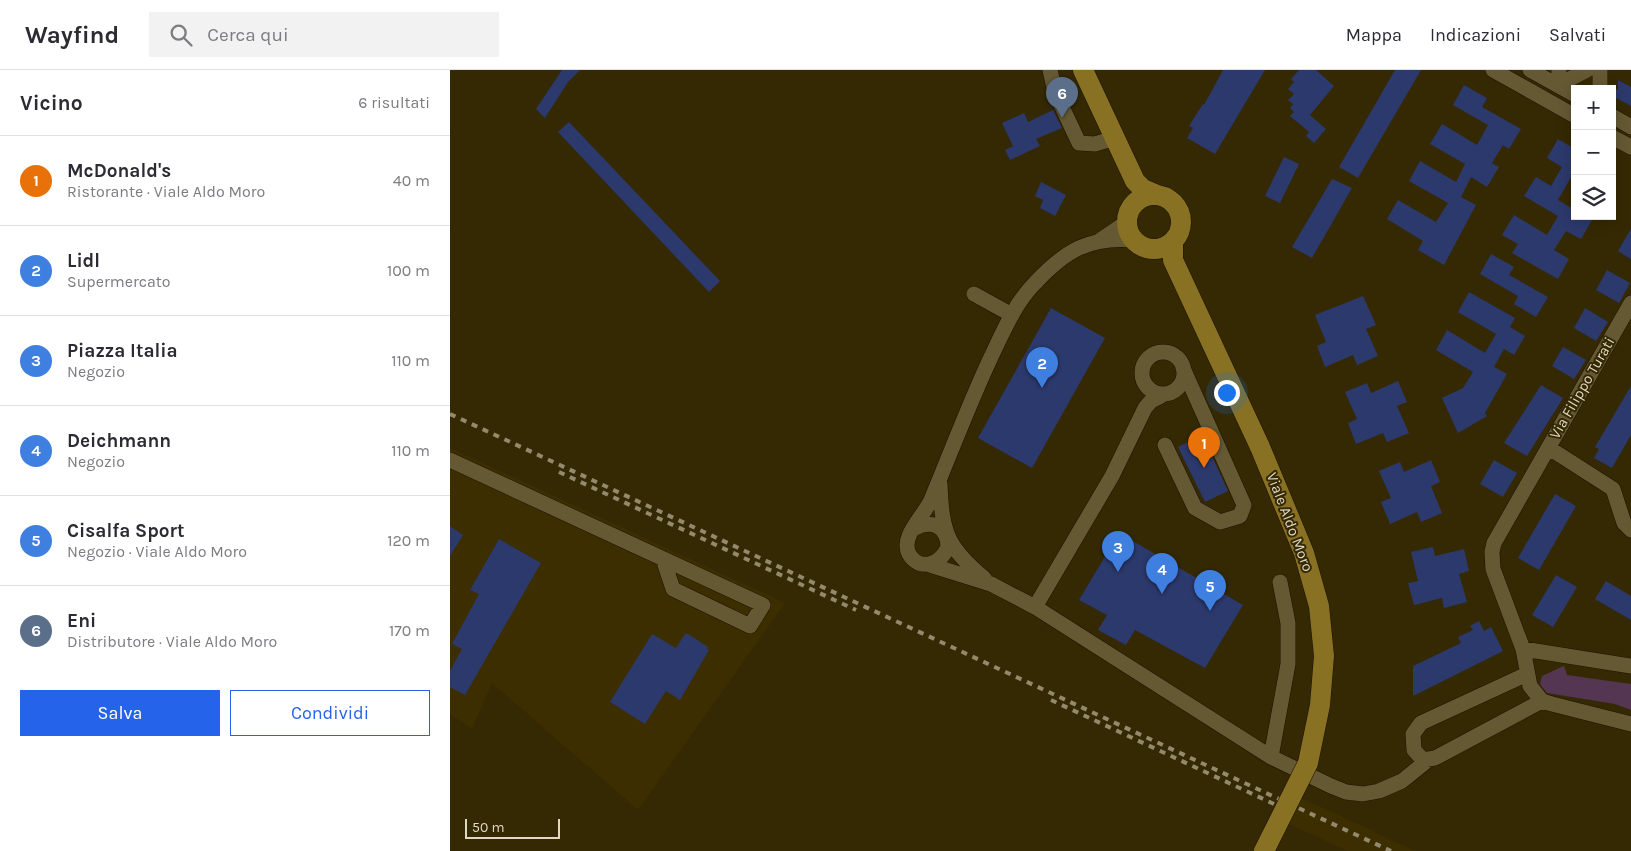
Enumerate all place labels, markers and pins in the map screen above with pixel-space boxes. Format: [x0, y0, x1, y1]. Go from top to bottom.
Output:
pin: 6 [1046, 77, 1078, 118]
pin: 2 [1026, 347, 1058, 388]
pin: 1 [1188, 427, 1220, 468]
pin: 3 [1102, 531, 1134, 572]
pin: 4 [1146, 553, 1178, 594]
pin: 5 [1194, 570, 1226, 611]

